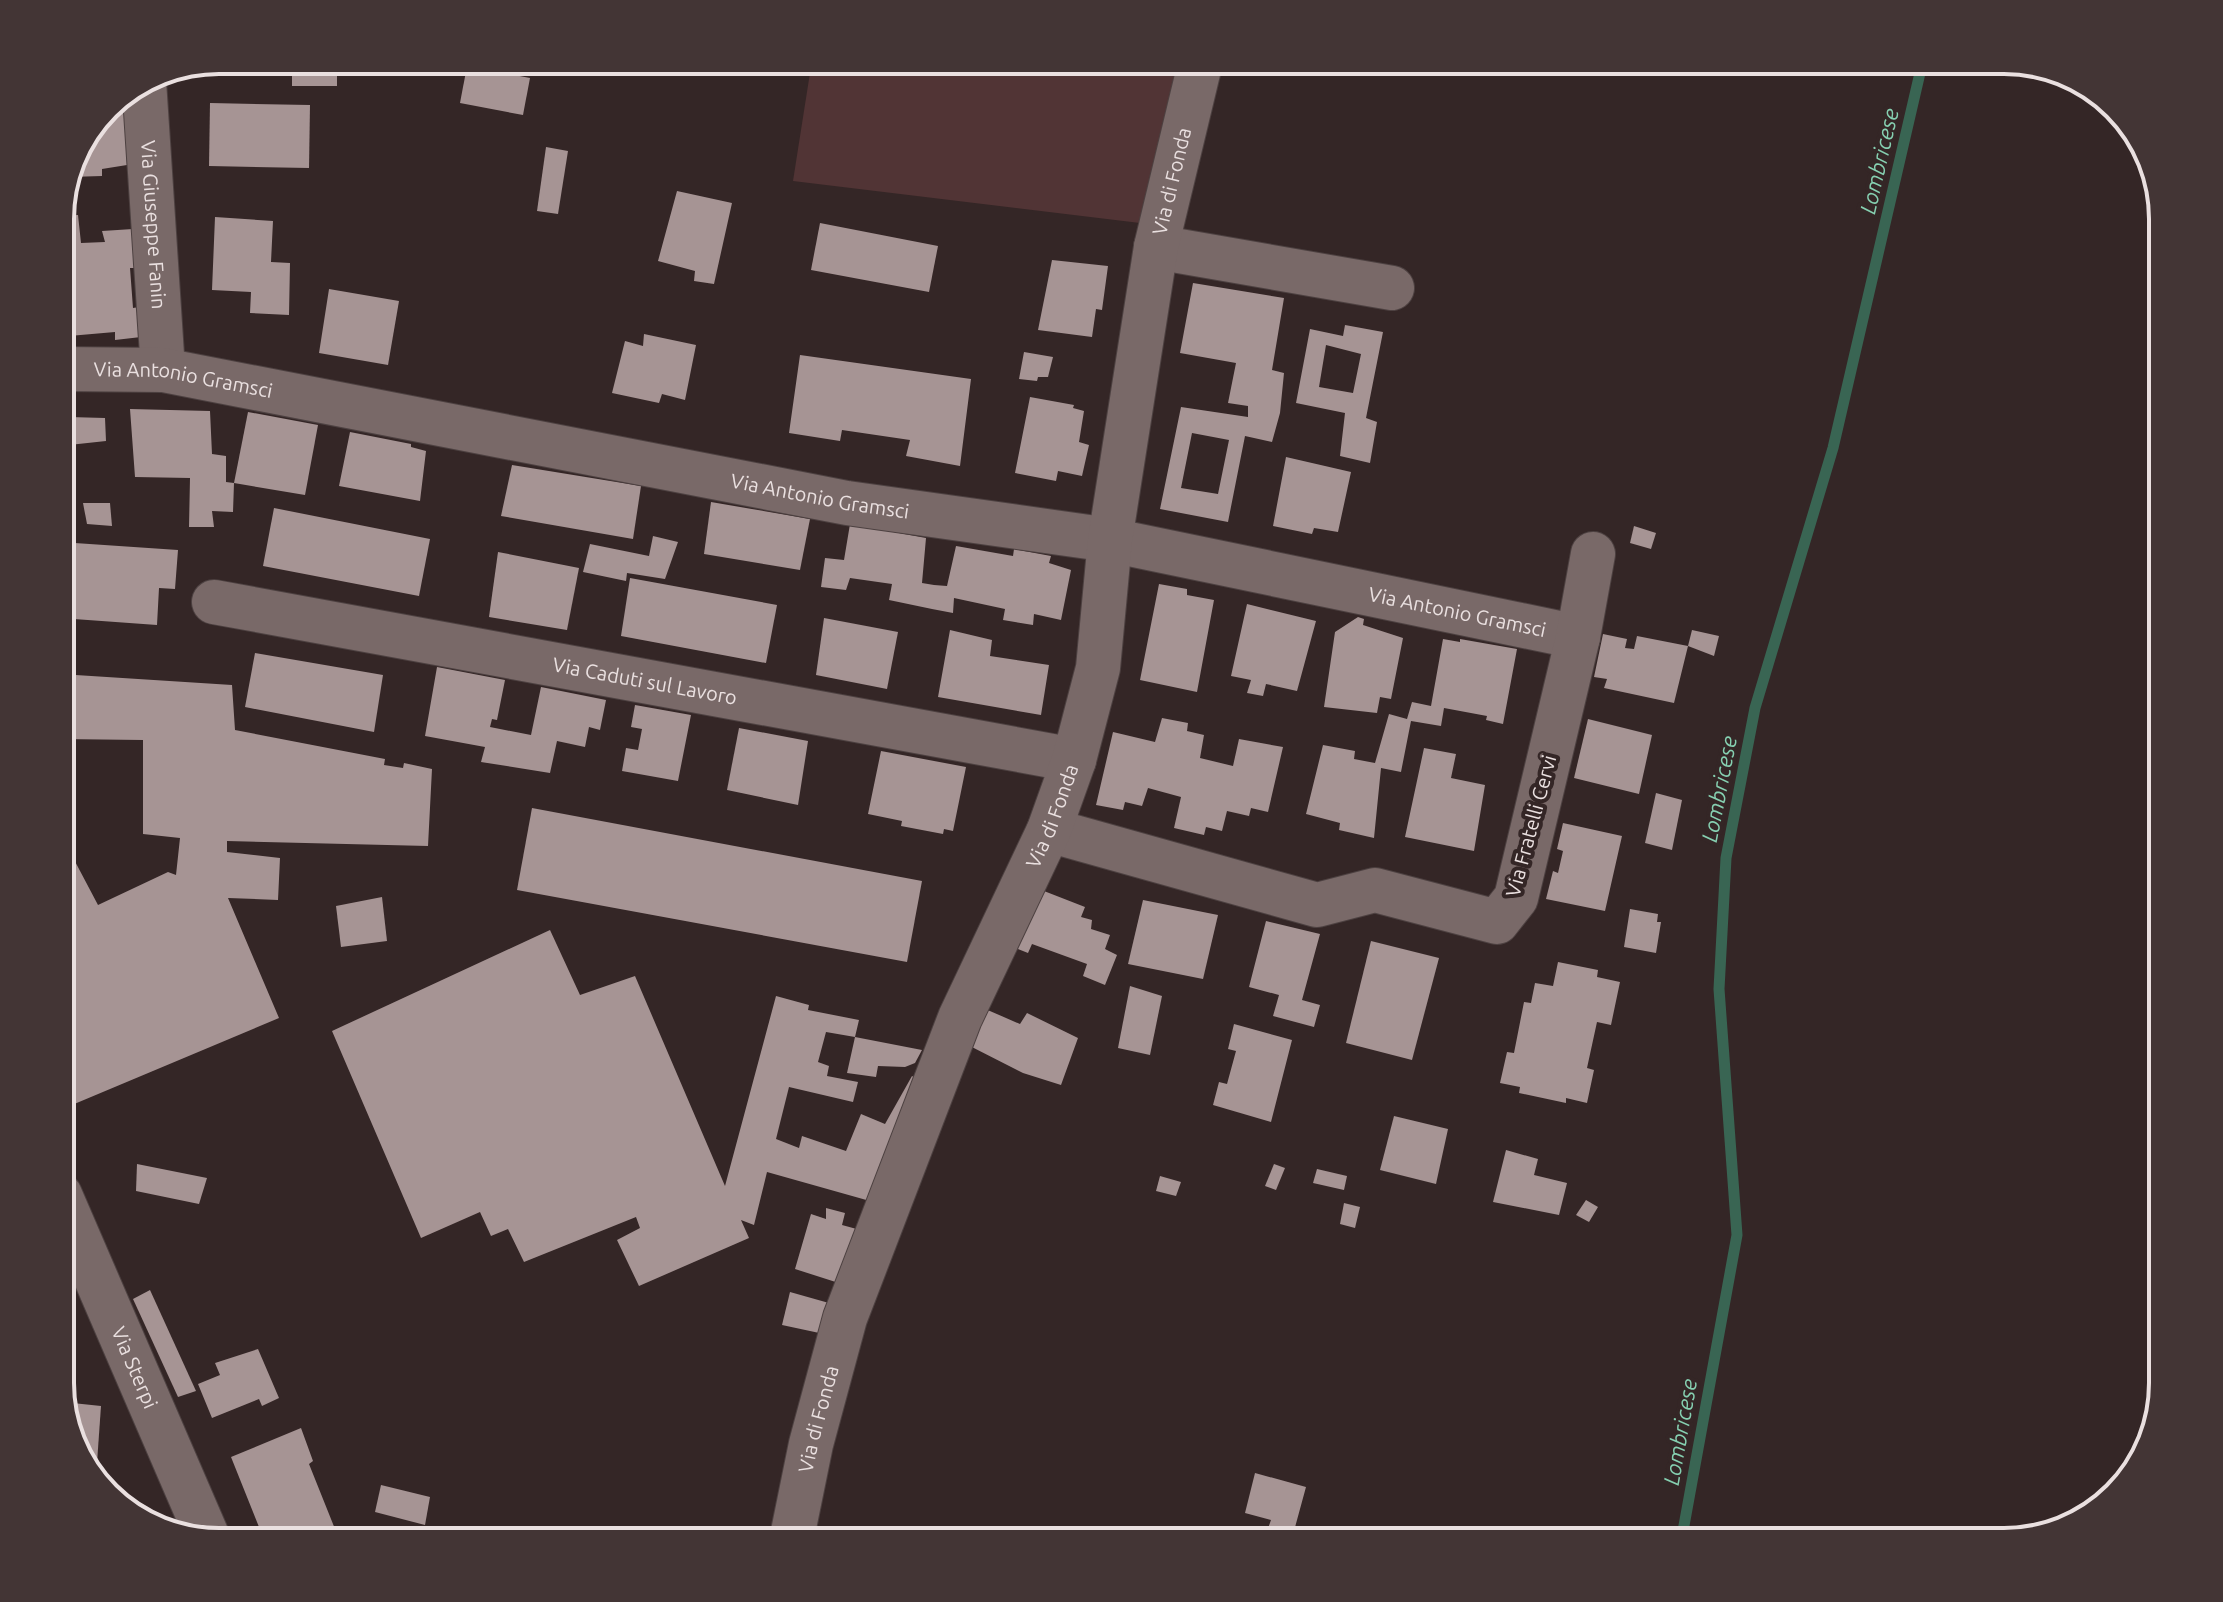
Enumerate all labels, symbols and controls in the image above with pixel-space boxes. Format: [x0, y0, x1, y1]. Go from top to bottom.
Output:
water label: Lombricese [1854, 106, 1903, 216]
street label: Via di Fonda [1147, 125, 1195, 237]
street label: Via Giuseppe Fanin [137, 139, 171, 310]
street label: Via Antonio Gramsci [93, 357, 275, 402]
street label: Via Antonio Gramsci [729, 469, 911, 523]
street label: Via Antonio Gramsci [1366, 582, 1548, 641]
street label: Via Caduti sul Lavoro [551, 652, 739, 709]
water label: Lombricese [1696, 734, 1741, 844]
street label: Via Fratelli Cervi [1501, 752, 1560, 899]
street label: Via di Fonda [1021, 761, 1083, 872]
street label: Via Sterpi [107, 1323, 163, 1412]
street label: Via di Fonda [793, 1363, 843, 1475]
water label: Lombricese [1658, 1377, 1701, 1487]

